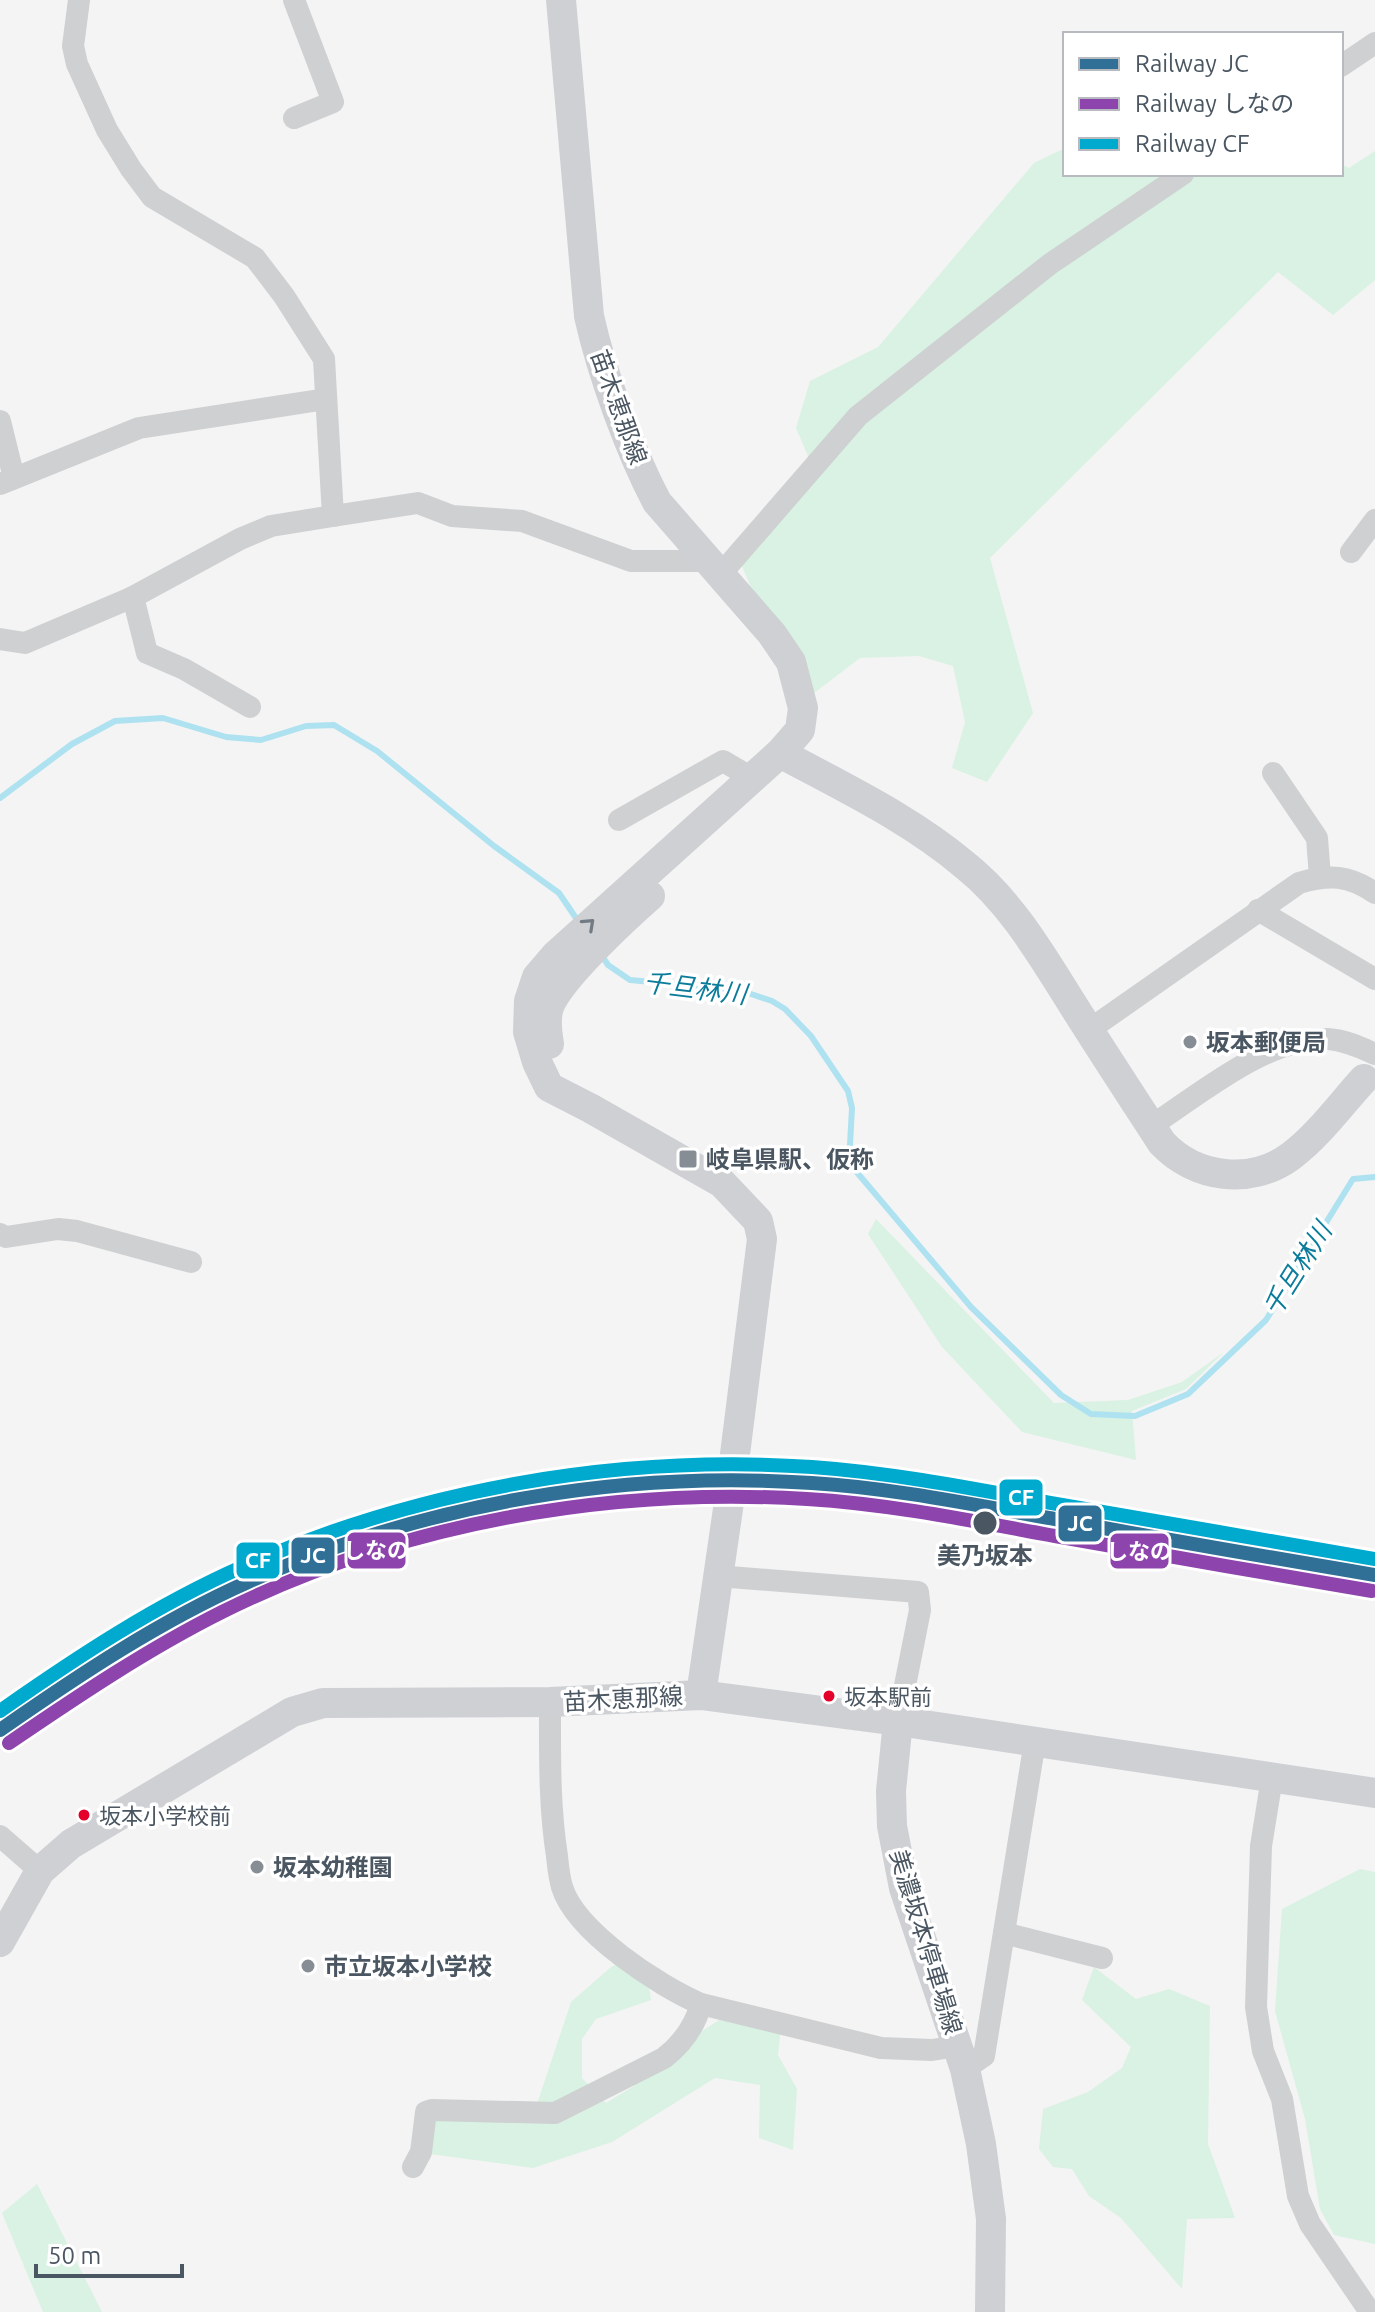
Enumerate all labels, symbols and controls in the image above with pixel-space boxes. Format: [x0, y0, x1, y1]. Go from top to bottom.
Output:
legend [1063, 32, 1343, 176]
text: Railway JC [1135, 50, 1249, 77]
text: Railway しなの [1135, 90, 1294, 117]
text: Railway CF [1135, 130, 1250, 157]
street label: 苗木恵那線 [586, 346, 652, 468]
one-way arrow [580, 919, 594, 934]
water label: 千旦林川 [642, 967, 751, 1009]
place label: 坂本郵便局 [1206, 1029, 1326, 1056]
marker: 坂本郵便局 [1181, 1033, 1199, 1051]
place label: 岐阜県駅、仮称 [706, 1146, 874, 1173]
marker: 岐阜県駅、仮称 [677, 1148, 699, 1170]
water label: 千旦林川 [1257, 1215, 1338, 1321]
line badge: CF [998, 1478, 1044, 1517]
text: CF [1008, 1484, 1034, 1509]
line badge: JC [1057, 1504, 1103, 1543]
marker: 美乃坂本 [971, 1509, 999, 1537]
text: JC [1067, 1510, 1093, 1535]
line badge: しなの [346, 1531, 407, 1570]
line badge: しなの [1109, 1532, 1170, 1570]
line badge: JC [290, 1536, 336, 1575]
text: しなの [343, 1537, 409, 1562]
text: しなの [1106, 1538, 1172, 1563]
line badge: CF [235, 1541, 281, 1580]
text: JC [300, 1542, 326, 1567]
place label: 美乃坂本 [937, 1542, 1033, 1569]
text: CF [245, 1547, 271, 1572]
street label: 苗木恵那線 [562, 1682, 684, 1716]
place label: 坂本駅前 [844, 1684, 932, 1709]
marker: 坂本駅前 [821, 1688, 837, 1704]
place label: 坂本小学校前 [99, 1803, 231, 1828]
marker: 坂本小学校前 [76, 1807, 92, 1823]
street label: 美濃坂本停車場線 [885, 1846, 967, 2038]
place label: 坂本幼稚園 [273, 1854, 393, 1881]
marker: 坂本幼稚園 [248, 1858, 266, 1876]
place label: 市立坂本小学校 [324, 1953, 492, 1980]
marker: 市立坂本小学校 [299, 1957, 317, 1975]
scale bar [36, 2228, 182, 2278]
text: 50 m [48, 2242, 101, 2269]

